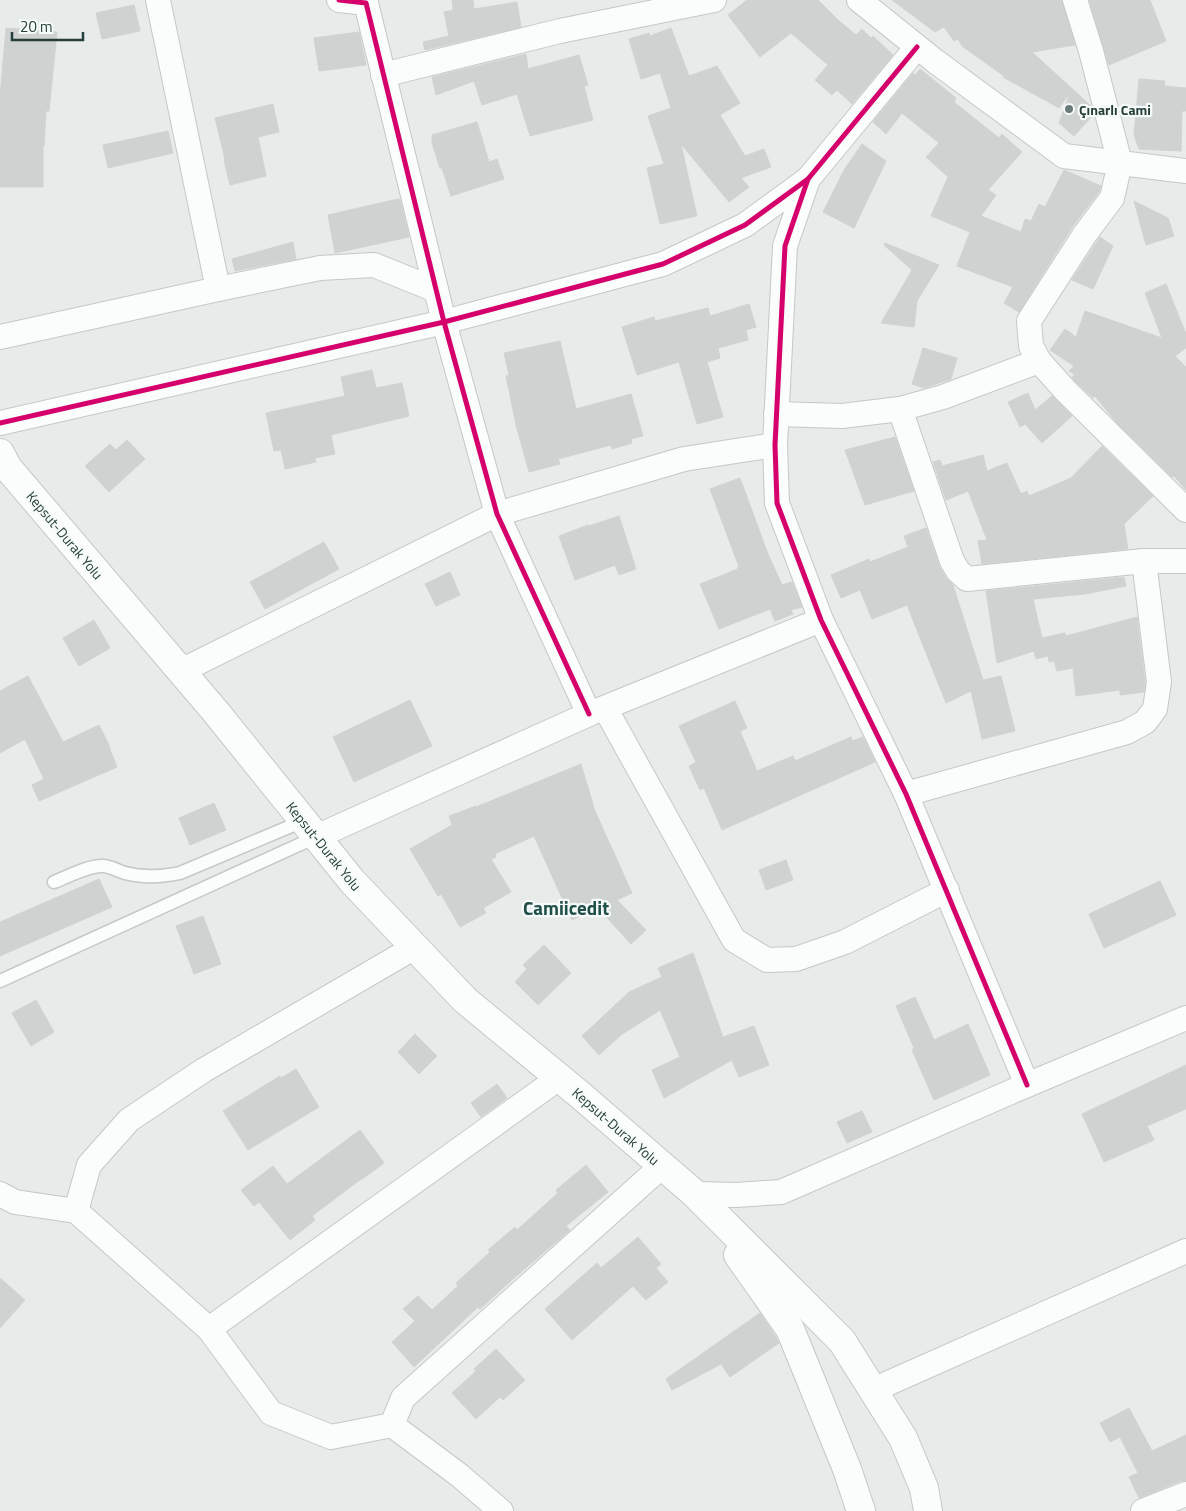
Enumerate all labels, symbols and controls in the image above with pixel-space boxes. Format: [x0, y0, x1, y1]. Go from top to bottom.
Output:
scale bar [12, 10, 84, 42]
text: 20 m [20, 15, 53, 38]
place label: Çınarlı Cami [1079, 99, 1151, 120]
marker: Çınarlı Cami [1063, 103, 1075, 115]
street label: Kepsut-Durak Yolu [22, 486, 108, 584]
street label: Kepsut-Durak Yolu [281, 797, 367, 895]
district label: Camiicedit [523, 893, 609, 922]
street label: Kepsut-Durak Yolu [568, 1082, 664, 1170]

